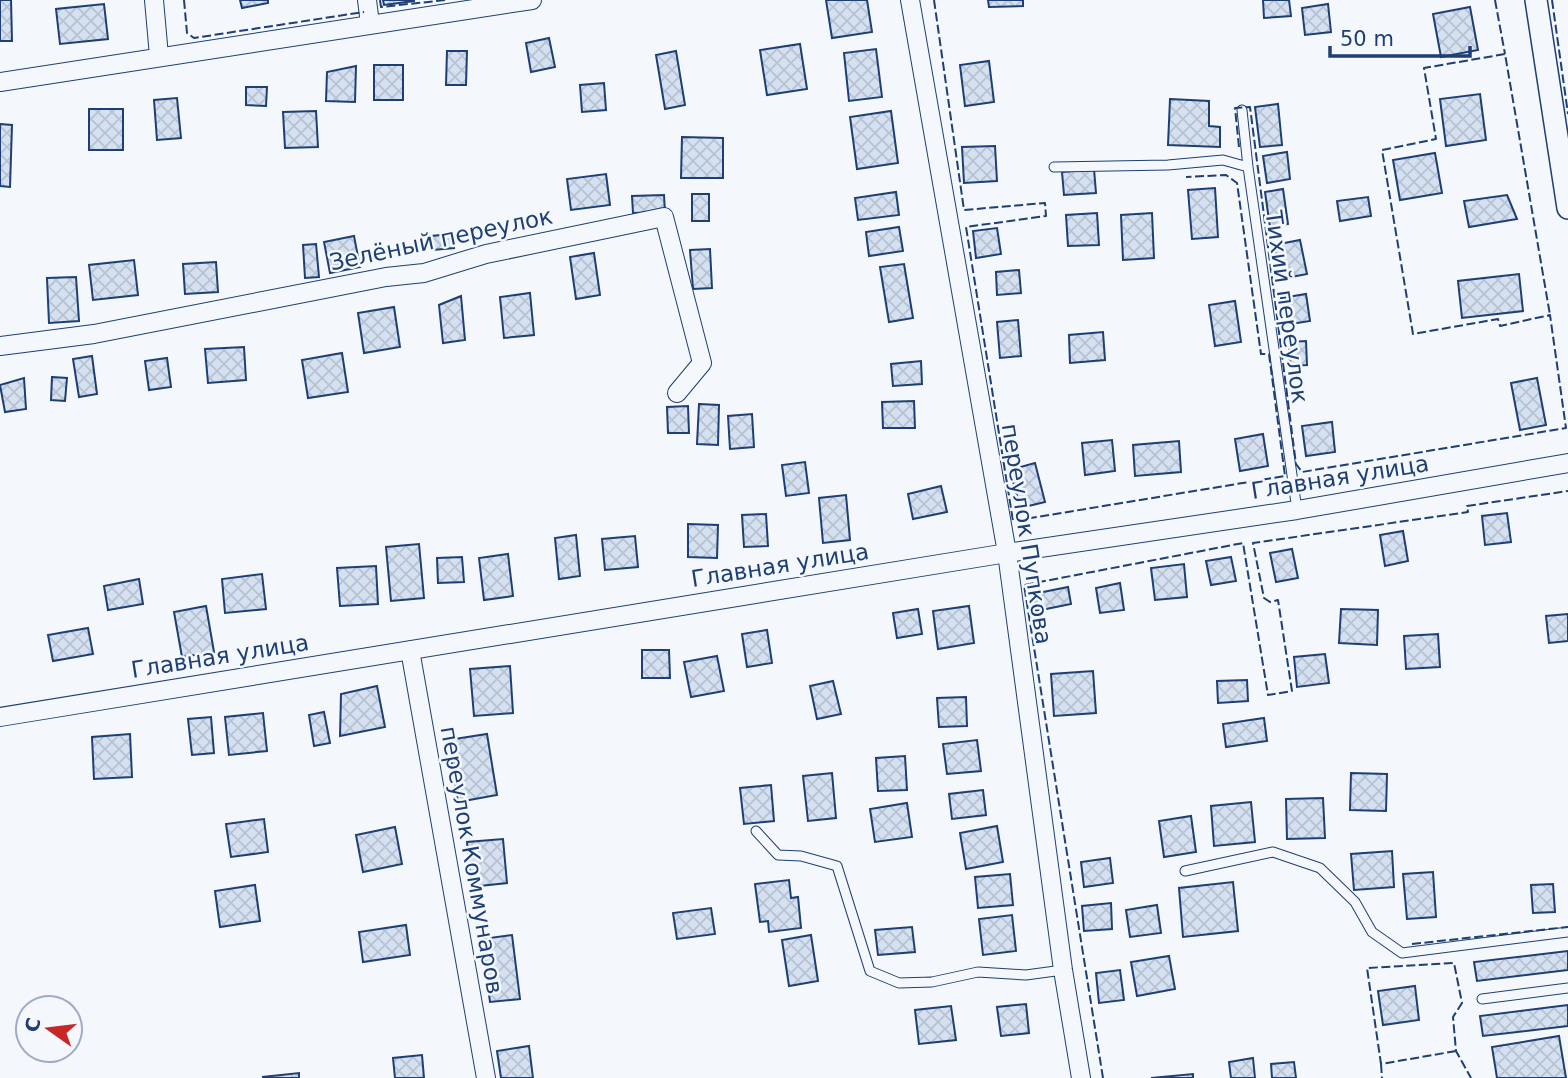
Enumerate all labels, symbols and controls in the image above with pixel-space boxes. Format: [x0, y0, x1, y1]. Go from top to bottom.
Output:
scale bar [1330, 14, 1470, 58]
text: 50 m [1340, 27, 1394, 51]
street label: Зелёный переулок [327, 203, 555, 275]
street label: Тихий переулок [1260, 208, 1313, 405]
street label: переулок Пупкова [997, 422, 1057, 646]
street label: Главная улица [1249, 450, 1431, 504]
street label: Главная улица [689, 538, 871, 592]
street label: Главная улица [129, 629, 311, 683]
street label: переулок Коммунаров [436, 724, 508, 996]
north arrow [14, 994, 84, 1064]
text: С [20, 1015, 45, 1034]

